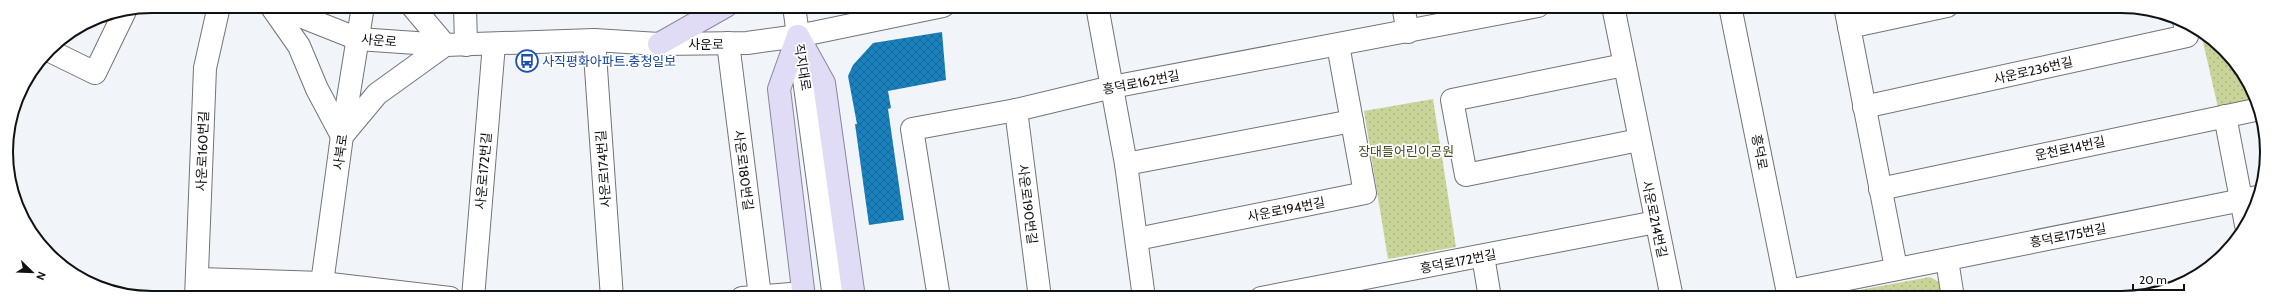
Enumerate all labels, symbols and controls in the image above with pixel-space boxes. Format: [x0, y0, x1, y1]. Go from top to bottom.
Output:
street label: 사운로 [360, 30, 398, 50]
street label: 사운로 [688, 36, 724, 52]
street label: 직지대로 [791, 42, 815, 92]
bus stop icon: 사직평화아파트.충청일보 [514, 48, 540, 74]
place label: 사직평화아파트.충청일보 [542, 53, 676, 69]
street label: 사운로236번길 [1992, 53, 2074, 87]
street label: 흥덕로162번길 [1101, 67, 1181, 97]
street label: 사운로160번길 [193, 110, 211, 192]
street label: 사운로180번길 [731, 129, 757, 211]
street label: 사운로174번길 [592, 130, 614, 208]
street label: 사운로172번길 [472, 132, 494, 210]
street label: 사북로 [330, 133, 350, 171]
street label: 흥덕로 [1749, 133, 1771, 171]
street label: 운천로14번길 [2033, 133, 2107, 163]
park label: 장대들어린이공원 [1358, 143, 1454, 159]
street label: 사운로190번길 [1015, 163, 1041, 245]
street label: 사운로214번길 [1639, 179, 1671, 259]
street label: 사운로194번길 [1246, 194, 1326, 224]
street label: 흥덕로175번길 [2028, 220, 2108, 250]
street label: 흥덕로172번길 [1418, 246, 1498, 276]
north arrow [12, 252, 52, 292]
scale bar [2133, 266, 2184, 292]
text: N [33, 270, 49, 282]
text: 20 m [2139, 272, 2167, 287]

